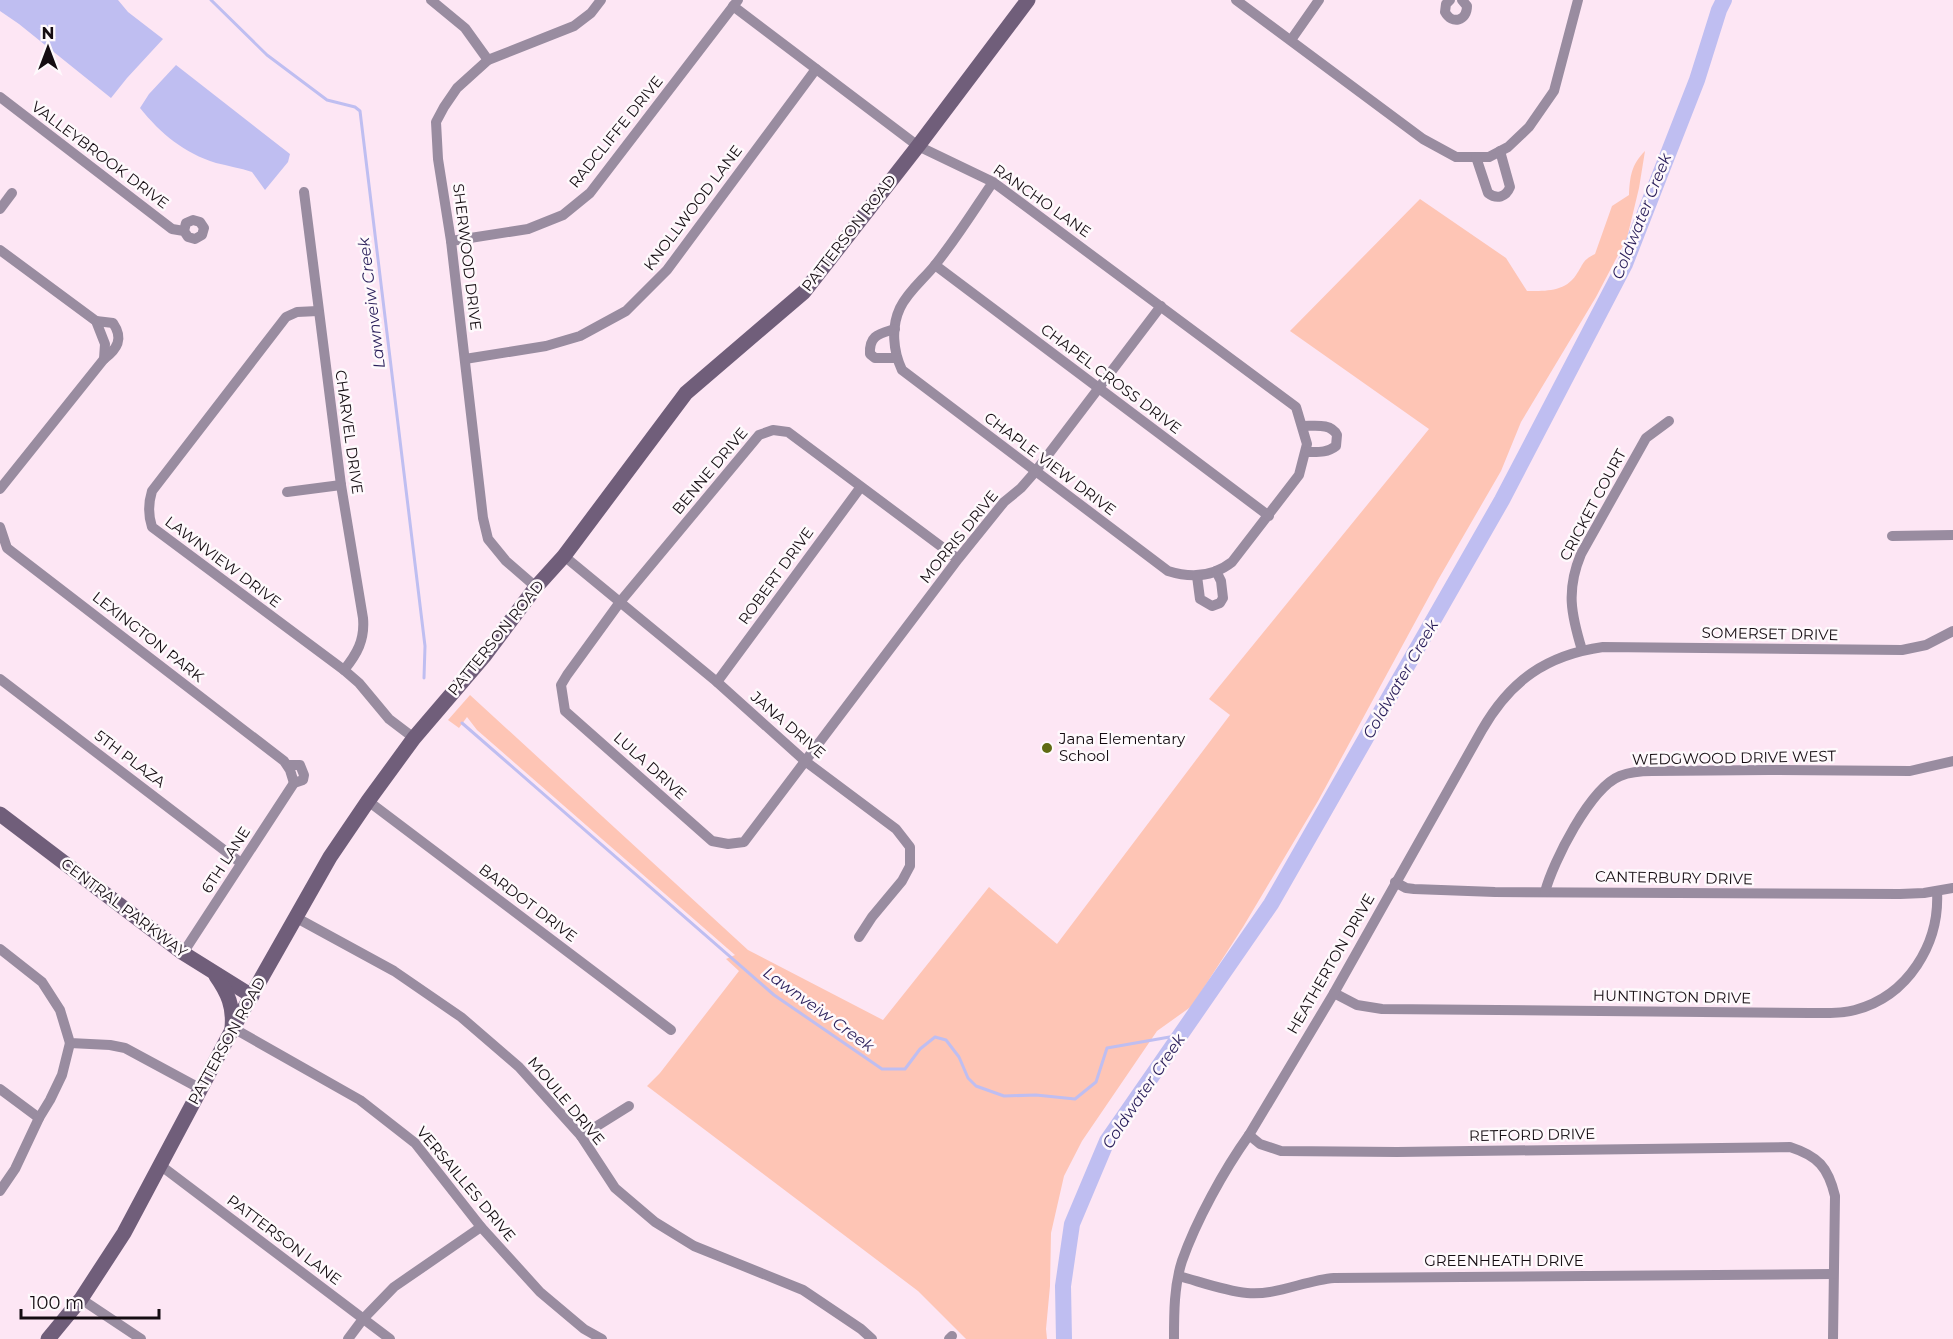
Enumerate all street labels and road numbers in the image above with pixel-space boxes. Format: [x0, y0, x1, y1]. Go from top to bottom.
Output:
street label: RADCLIFFE DRIVE [565, 72, 667, 192]
street label: VALLEYBROOK DRIVE [28, 97, 173, 213]
street label: KNOLLWOOD LANE [639, 141, 746, 274]
street label: RANCHO LANE [990, 160, 1095, 241]
street label: PATTERSON ROAD [797, 171, 900, 295]
street label: SHERWOOD DRIVE [449, 182, 486, 332]
street label: CHAPEL CROSS DRIVE [1037, 319, 1185, 438]
street label: CHARVEL DRIVE [331, 369, 368, 495]
street label: CHAPLE VIEW DRIVE [981, 408, 1120, 519]
street label: BENNE DRIVE [668, 423, 751, 518]
street label: CRICKET COURT [1555, 445, 1630, 564]
street label: MORRIS DRIVE [915, 486, 1002, 587]
street label: LAWNVIEW DRIVE [161, 512, 285, 611]
street label: ROBERT DRIVE [734, 523, 817, 628]
street label: PATTERSON ROAD [443, 576, 548, 699]
street label: LEXINGTON PARK [89, 587, 208, 686]
street label: SOMERSET DRIVE [1702, 623, 1838, 644]
street label: JANA DRIVE [746, 686, 830, 762]
street label: 5TH PLAZA [91, 726, 170, 792]
street label: LULA DRIVE [610, 728, 691, 803]
street label: WEDGWOOD DRIVE WEST [1632, 746, 1837, 769]
street label: 6TH LANE [197, 823, 254, 897]
street label: CENTRAL PARKWAY [57, 854, 192, 962]
street label: BARDOT DRIVE [475, 859, 581, 946]
street label: CANTERBURY DRIVE [1595, 867, 1753, 888]
street label: HEATHERTON DRIVE [1283, 890, 1379, 1037]
street label: PATTERSON ROAD [184, 974, 270, 1108]
street label: HUNTINGTON DRIVE [1593, 986, 1751, 1007]
street label: MOULE DRIVE [524, 1053, 609, 1149]
street label: VERSAILLES DRIVE [413, 1122, 520, 1245]
street label: RETFORD DRIVE [1469, 1124, 1595, 1145]
street label: PATTERSON LANE [223, 1190, 345, 1289]
street label: GREENHEATH DRIVE [1424, 1251, 1584, 1270]

